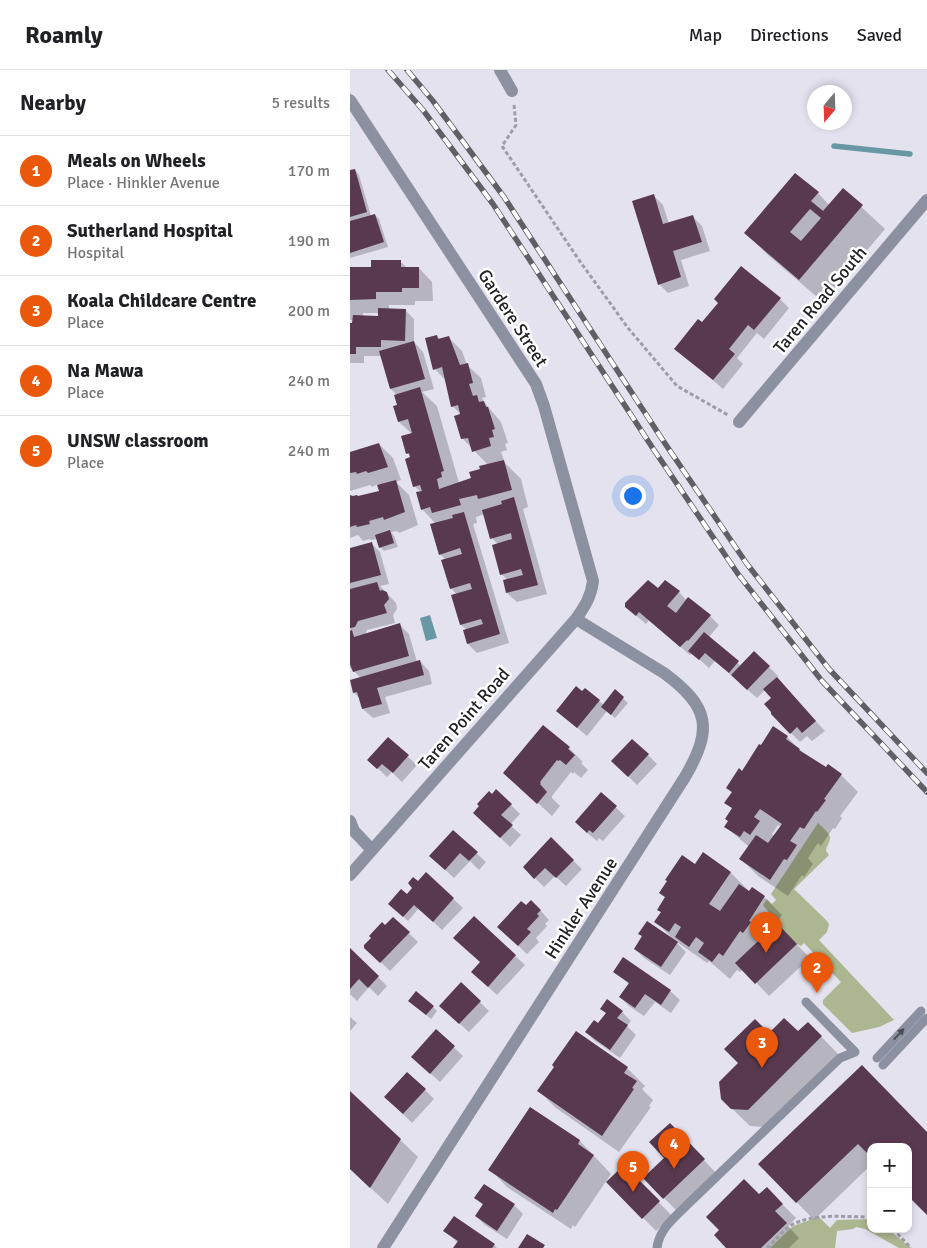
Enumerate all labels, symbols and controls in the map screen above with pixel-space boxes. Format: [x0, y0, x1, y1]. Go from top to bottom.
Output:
text: Roamly [25, 20, 103, 50]
text: Map [689, 24, 722, 46]
text: Directions [750, 24, 829, 46]
text: Saved [857, 24, 902, 46]
north arrow [807, 85, 852, 130]
text: Nearby [20, 90, 86, 116]
text: 5 results [271, 93, 330, 113]
text: Meals on Wheels [67, 149, 206, 173]
text: 1 [32, 161, 40, 181]
text: 170 m [288, 161, 330, 181]
text: Place · Hinkler Avenue [67, 173, 220, 193]
text: Sutherland Hospital [67, 219, 233, 243]
text: 2 [32, 231, 40, 251]
text: 190 m [288, 231, 330, 251]
street label: Taren Road South [769, 242, 871, 358]
text: Hospital [67, 243, 124, 263]
street label: Gardere Street [473, 265, 553, 371]
text: Koala Childcare Centre [67, 289, 257, 313]
text: 3 [32, 301, 40, 321]
text: 200 m [288, 301, 330, 321]
text: Place [67, 313, 104, 333]
text: Na Mawa [67, 359, 144, 383]
text: 4 [32, 371, 40, 391]
text: 240 m [288, 371, 330, 391]
text: Place [67, 383, 104, 403]
text: UNSW classroom [67, 429, 209, 453]
text: 5 [32, 441, 40, 461]
text: 240 m [288, 441, 330, 461]
text: Place [67, 453, 104, 473]
your location [620, 483, 646, 509]
street label: Taren Point Road [414, 663, 514, 775]
street label: Hinkler Avenue [540, 853, 622, 963]
pin: 1 [750, 912, 782, 953]
pin: 2 [801, 952, 833, 993]
pin: 3 [746, 1027, 778, 1068]
one-way arrow [893, 1029, 905, 1041]
pin: 4 [658, 1128, 690, 1169]
map controls [867, 1143, 912, 1233]
button: + [867, 1143, 912, 1188]
pin: 5 [617, 1151, 649, 1192]
button: − [867, 1188, 912, 1233]

